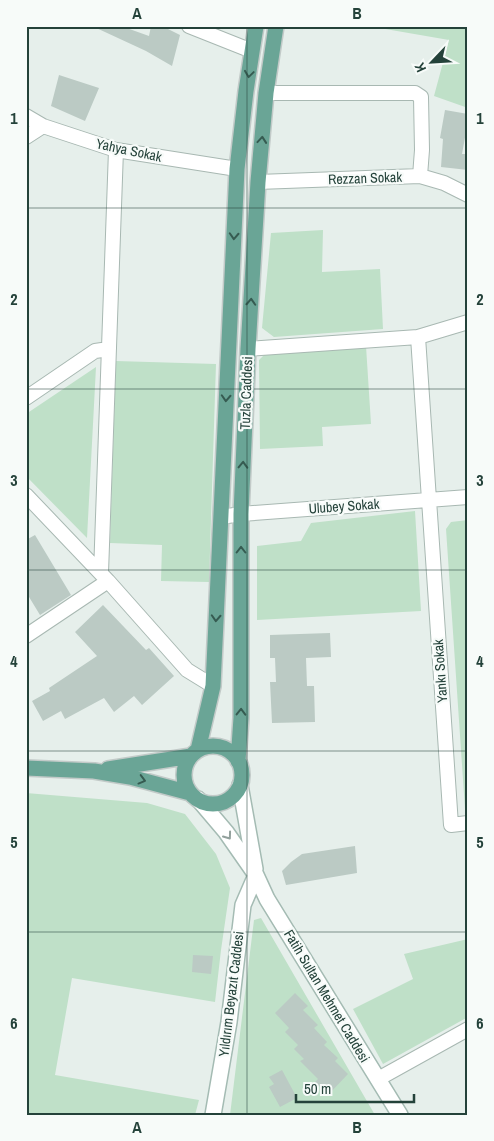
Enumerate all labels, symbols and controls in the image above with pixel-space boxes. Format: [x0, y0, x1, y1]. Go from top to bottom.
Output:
text: A [132, 2, 142, 24]
text: B [352, 2, 362, 24]
north arrow [406, 38, 456, 88]
text: K [410, 59, 430, 75]
one-way arrow [244, 70, 254, 79]
text: 1 [10, 107, 18, 129]
text: 1 [476, 107, 484, 129]
street label: Yahya Sokak [94, 134, 164, 166]
one-way arrow [256, 136, 267, 144]
street label: Rezzan Sokak [328, 168, 403, 188]
one-way arrow [228, 232, 239, 240]
text: 2 [10, 288, 18, 310]
text: 2 [476, 288, 484, 310]
one-way arrow [245, 298, 256, 306]
street label: Tuzla Caddesi [236, 356, 256, 430]
one-way arrow [221, 395, 232, 403]
one-way arrow [238, 461, 249, 469]
text: 3 [10, 469, 18, 491]
text: 3 [476, 469, 484, 491]
street label: Ulubey Sokak [308, 495, 380, 517]
one-way arrow [236, 545, 246, 553]
one-way arrow [211, 614, 222, 622]
street label: Yankı Sokak [429, 638, 451, 703]
text: 4 [10, 650, 18, 672]
text: 4 [476, 650, 484, 672]
one-way arrow [236, 708, 246, 716]
one-way arrow [137, 774, 146, 785]
one-way arrow [223, 830, 231, 839]
text: 5 [10, 831, 18, 853]
text: 5 [476, 831, 484, 853]
street label: Fatih Sultan Mehmet Caddesi [280, 926, 374, 1066]
street label: Yıldırım Beyazıt Caddesi [214, 930, 248, 1058]
text: 6 [10, 1012, 18, 1034]
text: 6 [476, 1012, 484, 1034]
scale bar [296, 1071, 414, 1103]
text: 50 m [304, 1078, 331, 1099]
text: A [132, 1116, 142, 1138]
text: B [352, 1116, 362, 1138]

